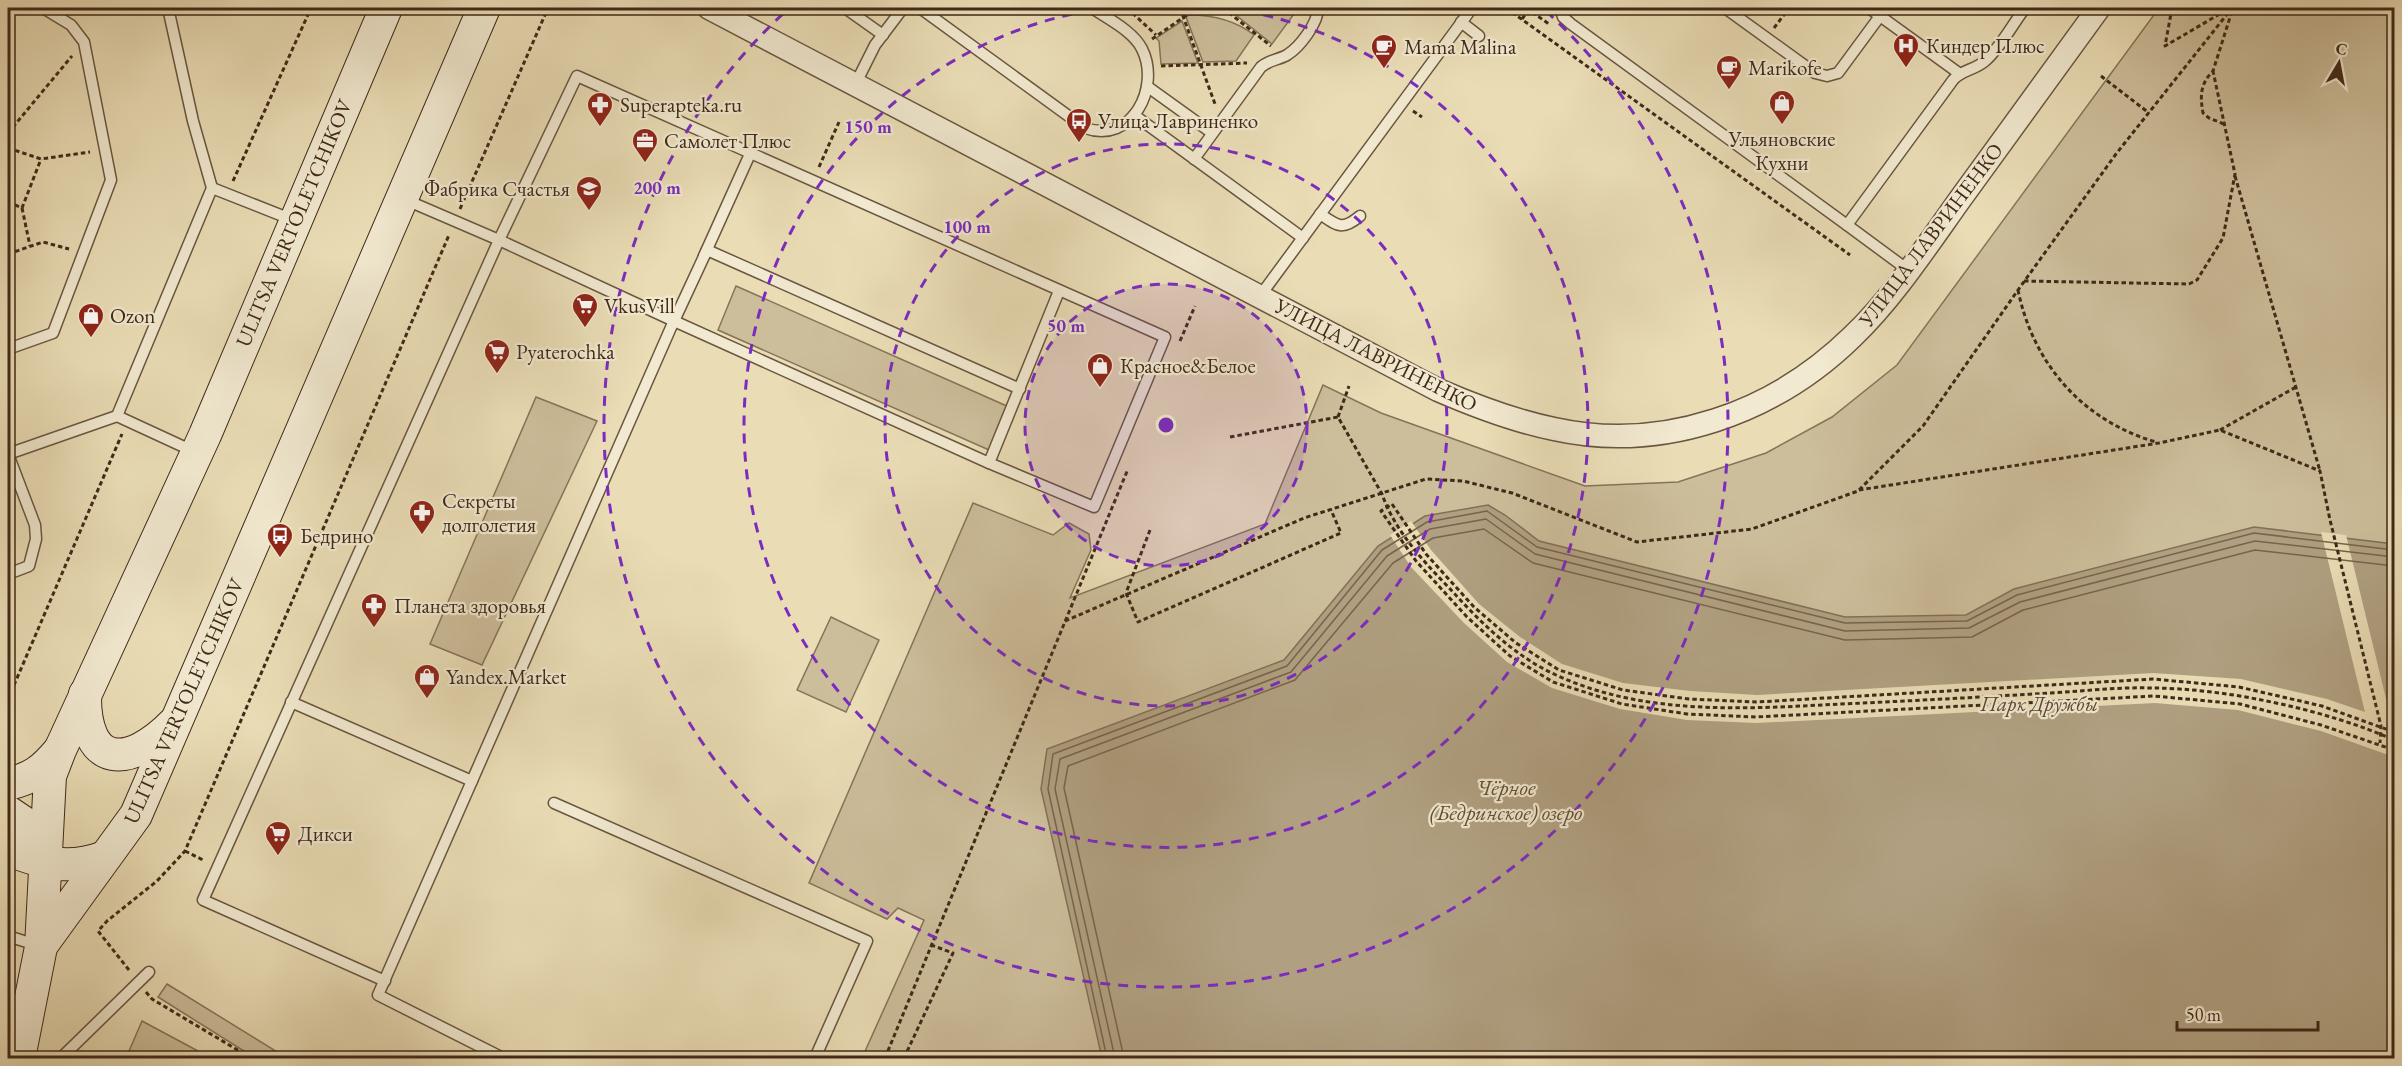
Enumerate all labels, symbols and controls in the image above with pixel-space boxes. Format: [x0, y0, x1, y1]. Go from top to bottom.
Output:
hospital icon: Киндер Плюс [1891, 31, 1921, 69]
cafe icon: Mama Malina [1369, 32, 1399, 70]
place label: Киндер Плюс [1926, 32, 2045, 59]
place label: Mama Malina [1404, 33, 1517, 60]
north arrow [2309, 33, 2369, 93]
text: С [2334, 37, 2349, 60]
cafe icon: Marikofe [1714, 53, 1744, 91]
place label: Marikofe [1748, 54, 1822, 81]
shop icon: Ульяновские Кухни [1767, 88, 1797, 126]
pharmacy icon: Superapteka.ru [585, 90, 615, 128]
place label: Superapteka.ru [620, 91, 742, 118]
street label: ULITSA VERTOLETCHIKOV [229, 94, 358, 351]
bus stop icon: Улица Лавриненко [1064, 106, 1094, 144]
place label: Улица Лавриненко [1097, 107, 1258, 134]
text: 150 m [844, 115, 892, 138]
place label: Ульяновские Кухни [1727, 125, 1836, 176]
office icon: Самолет Плюс [630, 126, 660, 164]
place label: Самолет Плюс [664, 127, 791, 154]
street label: УЛИЦА ЛАВРИНЕНКО [1852, 137, 2009, 333]
school or university icon: Фабрика Счастья [574, 174, 604, 212]
place label: Фабрика Счастья [424, 175, 570, 202]
text: 200 m [633, 176, 681, 199]
text: 100 m [943, 215, 991, 238]
supermarket icon: VkusVill [570, 291, 600, 329]
street label: УЛИЦА ЛАВРИНЕНКО [1269, 291, 1482, 417]
place label: VkusVill [604, 292, 675, 319]
shop icon: Ozon [76, 301, 106, 339]
place label: Ozon [110, 302, 155, 329]
text: 50 m [1047, 314, 1085, 337]
supermarket icon: Pyaterochka [482, 337, 512, 375]
place label: Pyaterochka [516, 338, 615, 365]
shop icon: Красное&Белое [1085, 351, 1115, 389]
place label: Красное&Белое [1120, 352, 1256, 379]
centre of rings [1156, 415, 1176, 435]
place label: Секреты долголетия [442, 487, 536, 538]
pharmacy icon: Секреты долголетия [407, 498, 437, 536]
bus stop icon: Бедрино [265, 521, 295, 559]
place label: Бедрино [300, 522, 373, 549]
street label: ULITSA VERTOLETCHIKOV [117, 573, 250, 828]
pharmacy icon: Планета здоровья [359, 591, 389, 629]
place label: Планета здоровья [394, 592, 546, 619]
shop icon: Yandex.Market [412, 662, 442, 700]
place label: Yandex.Market [446, 663, 567, 690]
park label: Парк Дружбы [1979, 690, 2098, 717]
water label: Чёрное (Бедринское) озеро [1430, 773, 1582, 827]
supermarket icon: Дикси [263, 819, 293, 857]
place label: Дикси [298, 820, 353, 847]
scale bar [2177, 994, 2318, 1032]
text: 50 m [2186, 1003, 2221, 1026]

